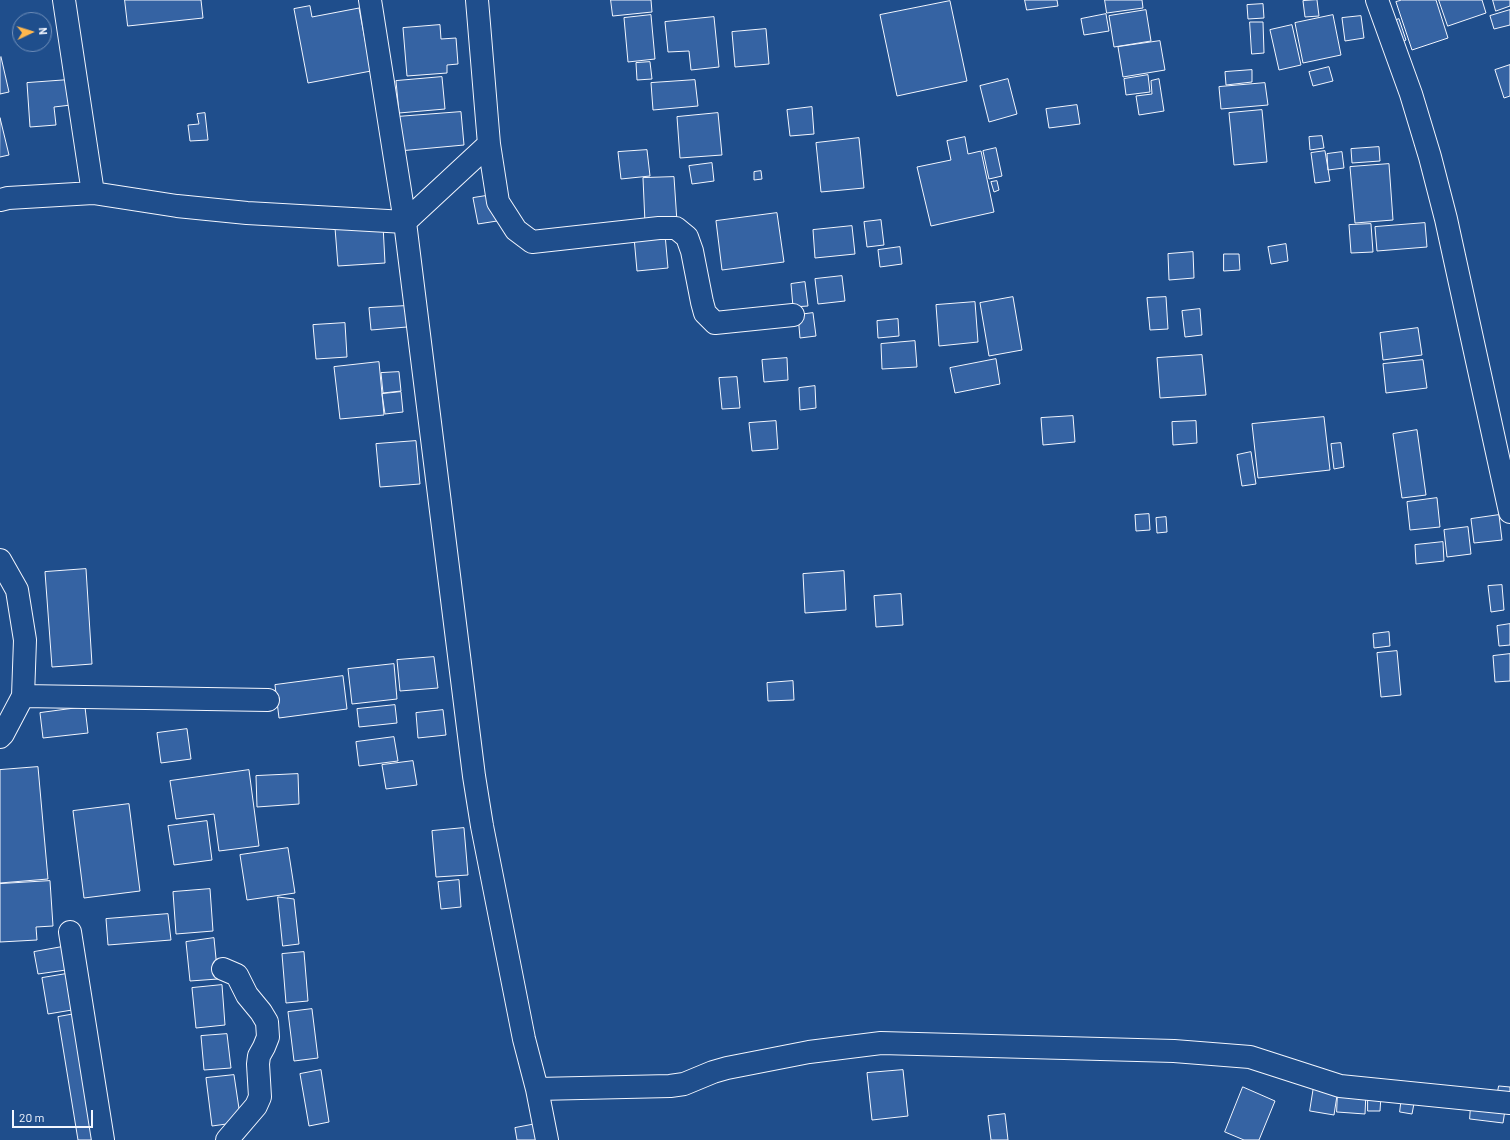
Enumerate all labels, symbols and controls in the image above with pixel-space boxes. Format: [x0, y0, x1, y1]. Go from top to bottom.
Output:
north arrow [12, 12, 52, 52]
text: N [37, 27, 50, 35]
scale bar [14, 1102, 95, 1128]
text: 20 m [19, 1110, 45, 1124]

